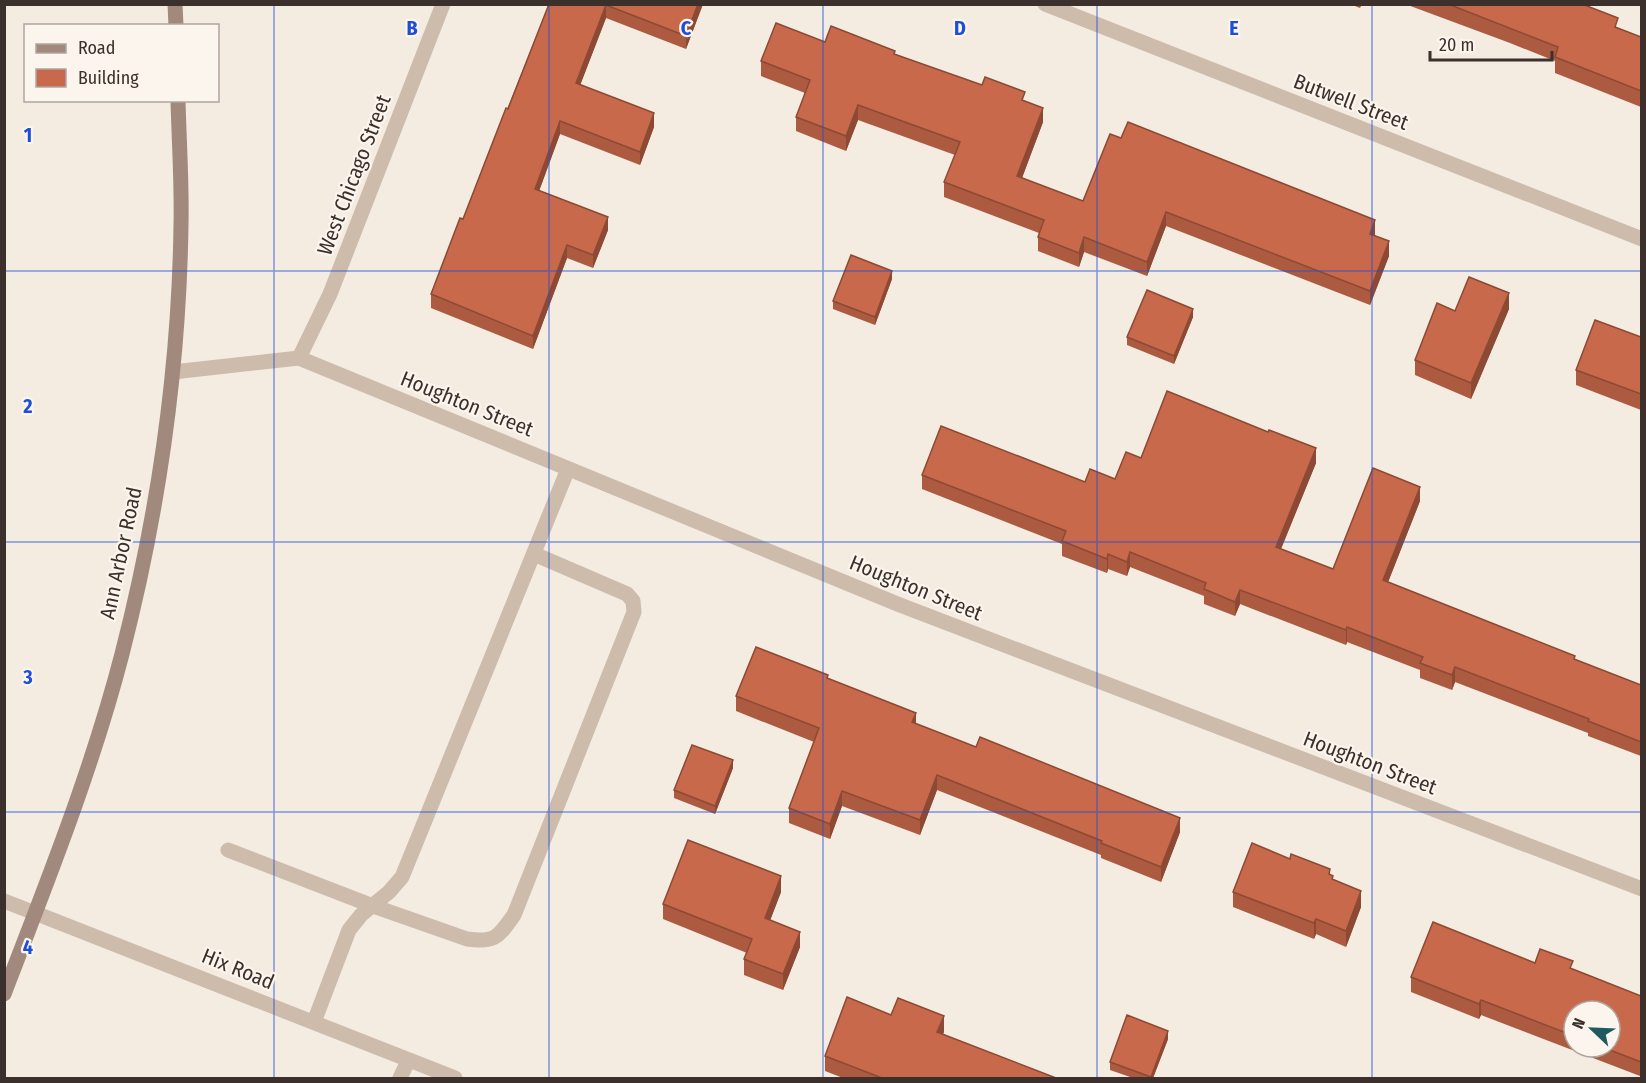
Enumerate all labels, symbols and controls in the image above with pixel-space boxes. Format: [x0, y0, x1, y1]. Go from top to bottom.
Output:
text: B [406, 16, 418, 40]
text: C [681, 16, 692, 40]
text: D [954, 16, 966, 40]
text: E [1229, 16, 1239, 40]
legend [24, 24, 219, 102]
scale bar [1430, 24, 1552, 62]
text: 20 m [1439, 34, 1474, 56]
text: Road [78, 37, 115, 59]
text: Building [78, 67, 139, 89]
street label: Butwell Street [1290, 68, 1412, 136]
street label: West Chicago Street [311, 91, 397, 259]
text: 1 [24, 123, 32, 147]
street label: Houghton Street [397, 366, 537, 442]
text: 2 [22, 394, 33, 418]
street label: Ann Arbor Road [94, 485, 148, 621]
street label: Houghton Street [846, 550, 986, 626]
text: 3 [22, 665, 33, 689]
street label: Houghton Street [1300, 726, 1441, 800]
text: 4 [23, 935, 33, 959]
street label: Hix Road [198, 943, 278, 995]
north arrow [1562, 999, 1622, 1059]
text: N [1568, 1015, 1589, 1031]

